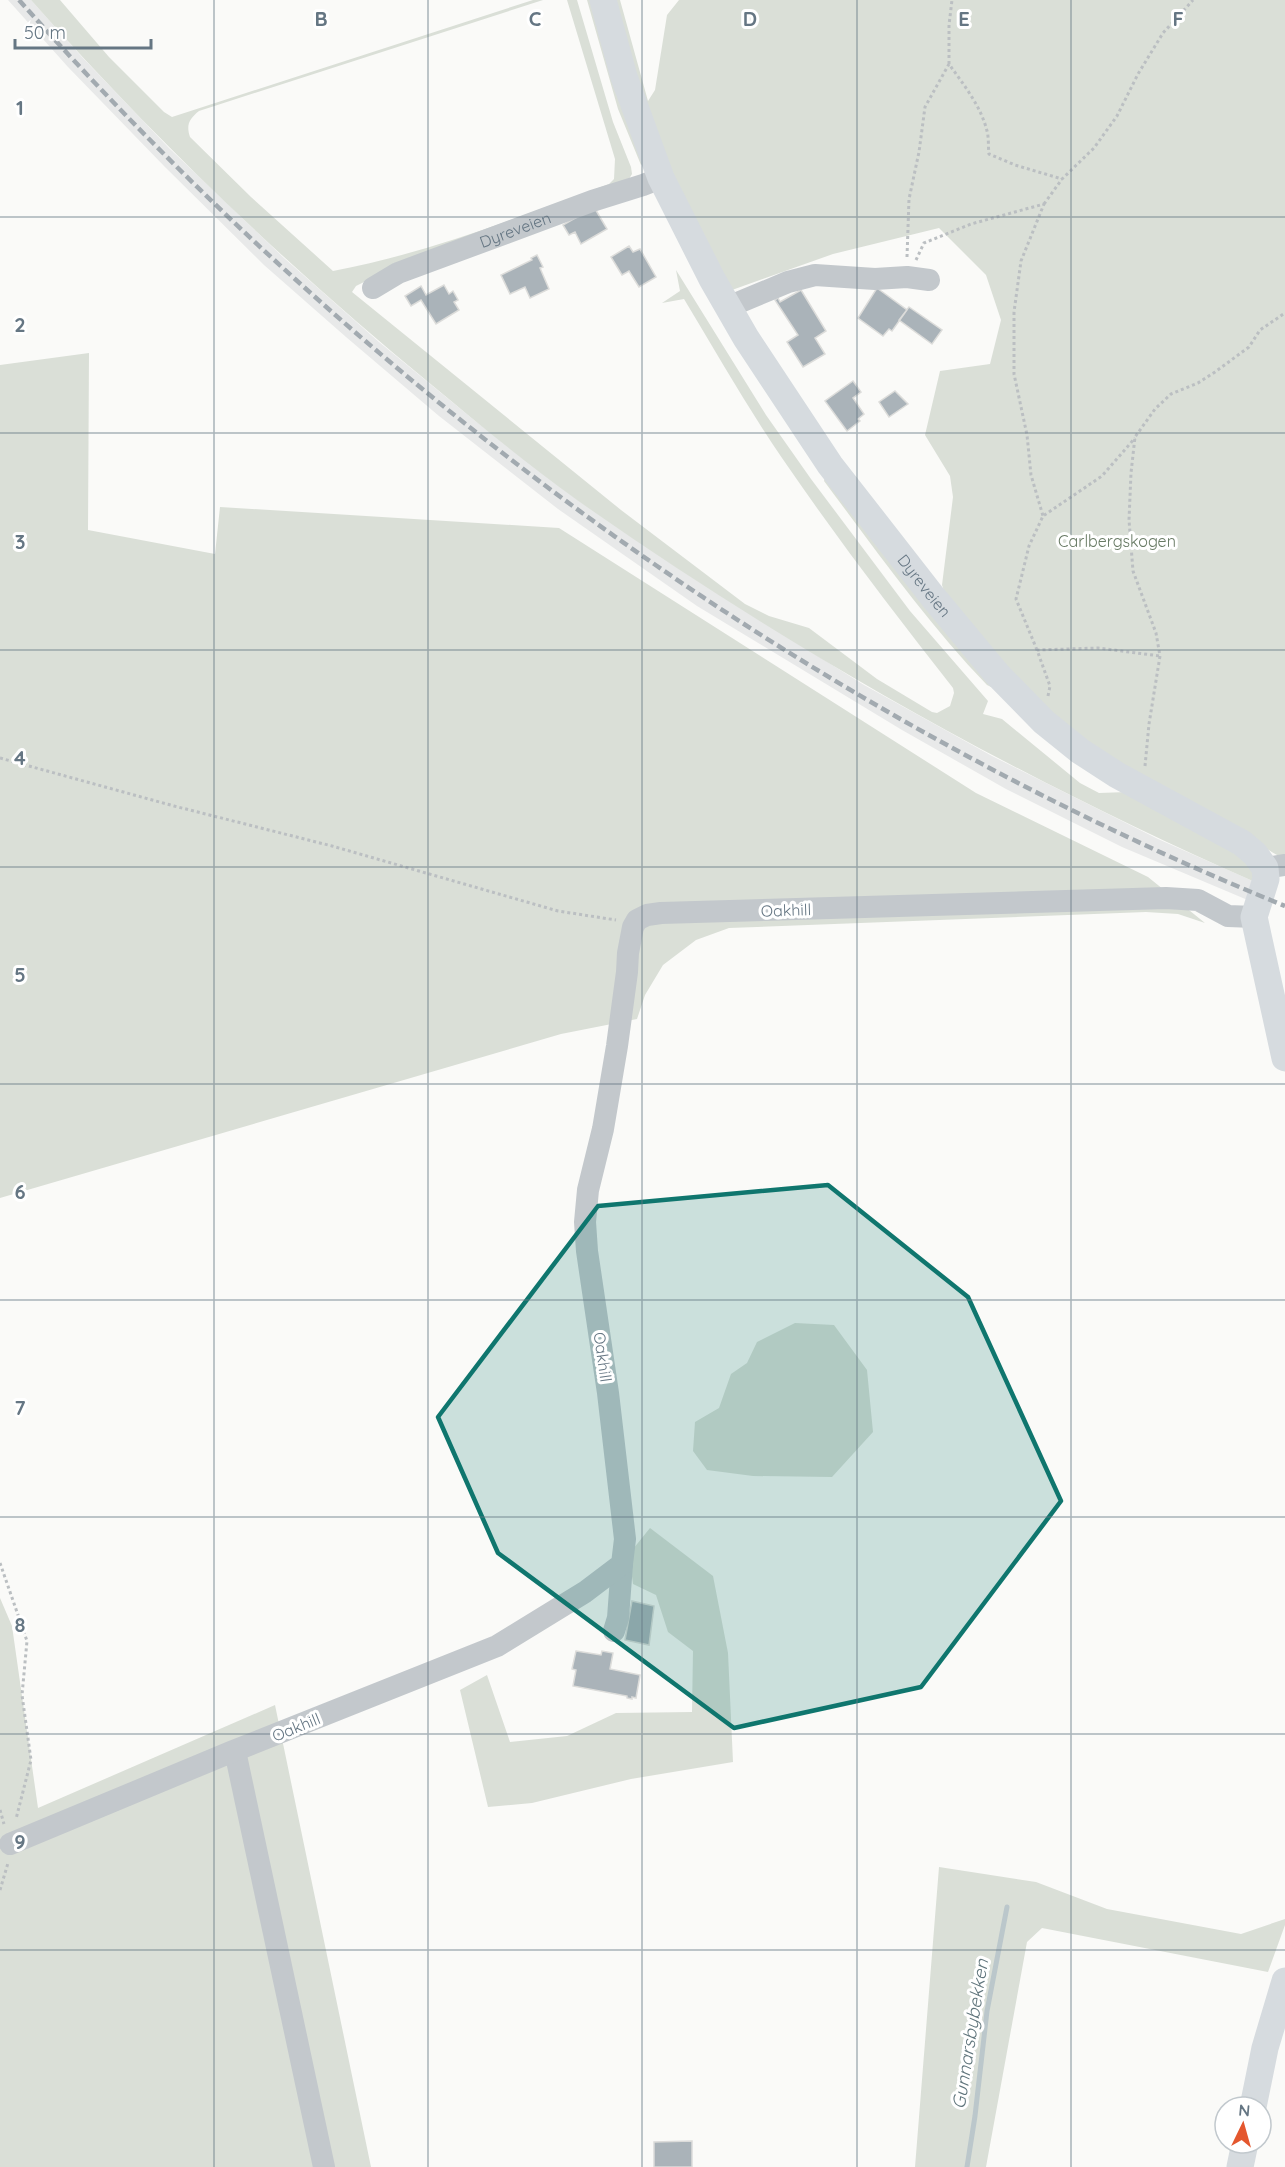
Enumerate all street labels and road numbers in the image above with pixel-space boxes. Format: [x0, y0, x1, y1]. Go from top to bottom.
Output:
street label: Dyreveien [477, 207, 553, 252]
street label: Dyreveien [893, 550, 955, 621]
street label: Oakhill [761, 899, 811, 921]
street label: Oakhill [590, 1331, 616, 1383]
street label: Oakhill [269, 1708, 323, 1746]

